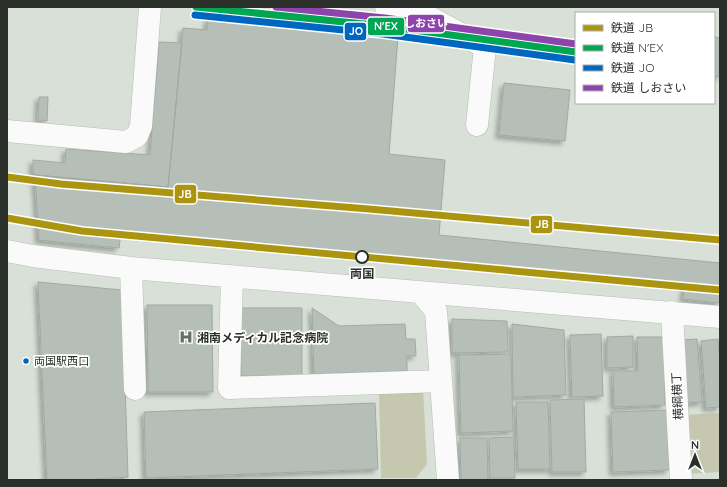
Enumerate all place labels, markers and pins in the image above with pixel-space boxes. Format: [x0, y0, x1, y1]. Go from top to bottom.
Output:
marker: 両国 [355, 250, 369, 264]
place label: 両国 [350, 266, 374, 281]
hospital icon: 湘南メディカル記念病院 [178, 329, 194, 345]
place label: 湘南メディカル記念病院 [197, 330, 328, 345]
place label: 両国駅西口 [34, 354, 89, 368]
marker: 両国駅西口 [21, 356, 31, 366]

